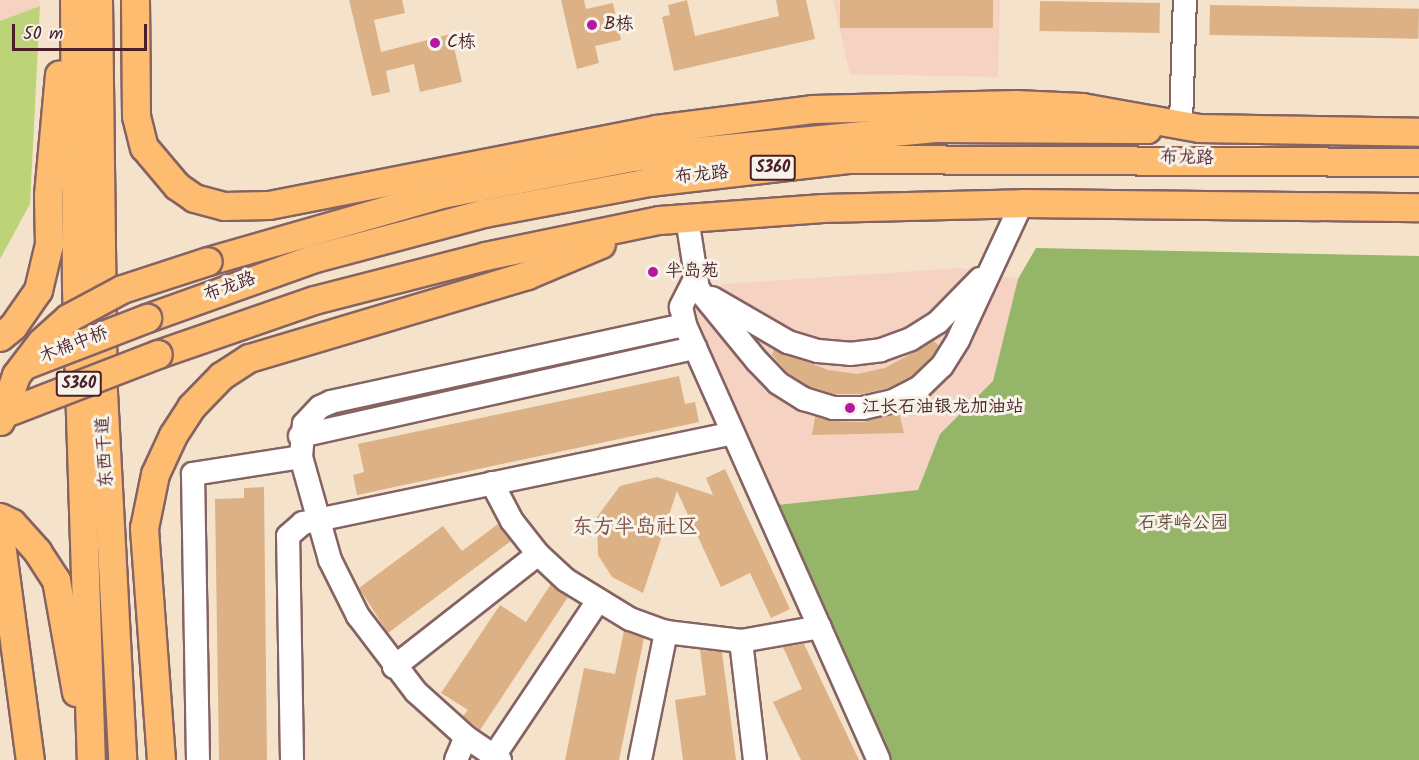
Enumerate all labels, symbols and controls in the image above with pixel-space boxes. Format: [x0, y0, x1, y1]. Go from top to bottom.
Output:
scale bar [15, 12, 150, 50]
place label: B栋 [604, 14, 633, 36]
marker: B栋 [585, 18, 599, 32]
text: 50 m [23, 20, 63, 49]
place label: C栋 [447, 32, 476, 54]
marker: C栋 [428, 36, 442, 50]
street label: 布龙路 [1160, 148, 1214, 170]
road number: S360 [749, 155, 797, 181]
street label: 布龙路 [674, 162, 730, 190]
place label: 半岛苑 [665, 261, 719, 283]
marker: 半岛苑 [646, 265, 660, 279]
street label: 布龙路 [201, 269, 259, 307]
street label: 木棉中桥 [37, 323, 111, 369]
road number: S360 [55, 371, 103, 397]
place label: 江长石油银龙加油站 [862, 397, 1024, 419]
marker: 江长石油银龙加油站 [843, 401, 857, 415]
street label: 东西干道 [93, 415, 119, 489]
park label: 石芽岭公园 [1138, 513, 1228, 535]
district label: 东方半岛社区 [572, 515, 698, 541]

